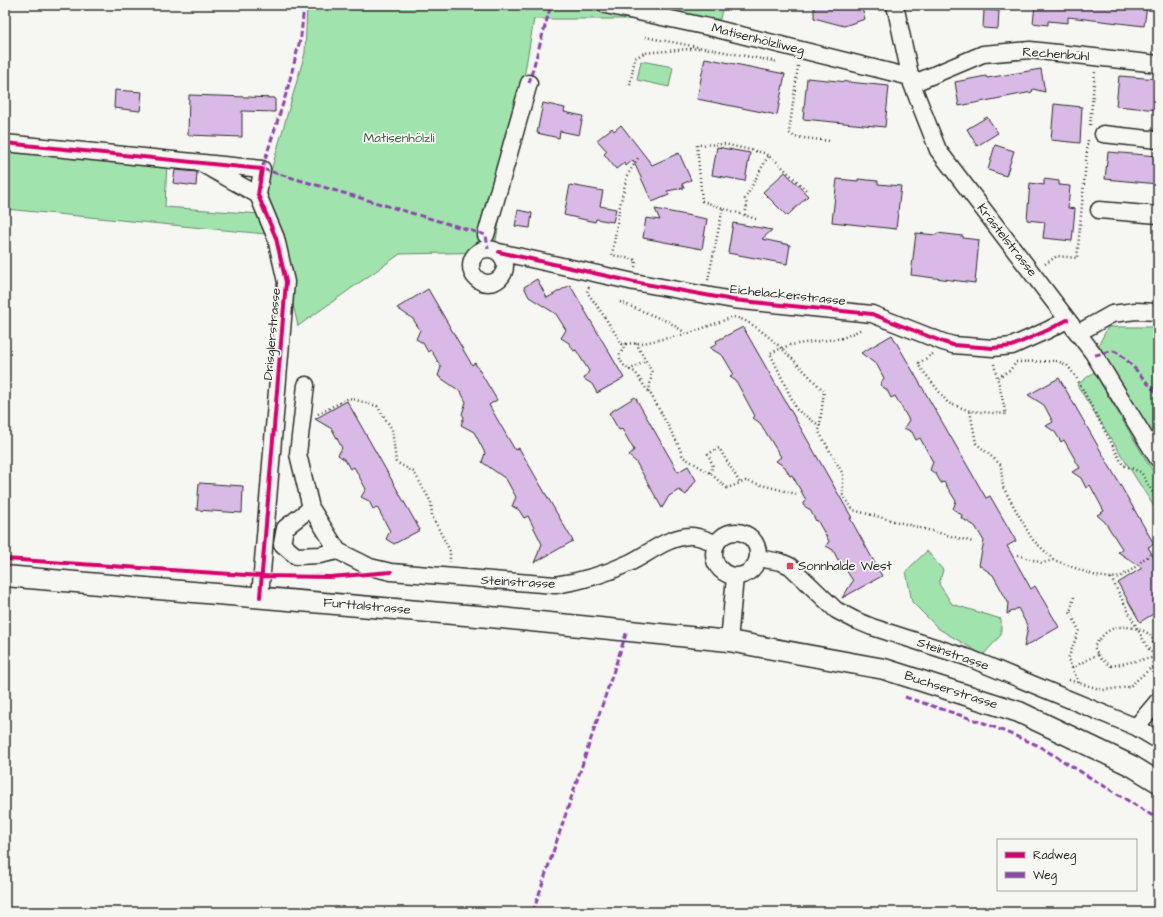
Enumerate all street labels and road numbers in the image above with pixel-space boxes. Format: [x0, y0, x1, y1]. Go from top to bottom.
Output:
street label: Matisenhölzliweg [709, 19, 807, 60]
street label: Rechenbühl [1022, 43, 1090, 65]
street label: Krästelstrasse [973, 200, 1041, 280]
street label: Eichelackerstrasse [729, 280, 847, 310]
street label: Drisglerstrasse [259, 287, 286, 381]
street label: Steinstrasse [480, 571, 556, 593]
street label: Furttalstrasse [323, 593, 411, 619]
street label: Steinstrasse [915, 633, 991, 675]
street label: Buchserstrasse [902, 666, 1000, 714]

